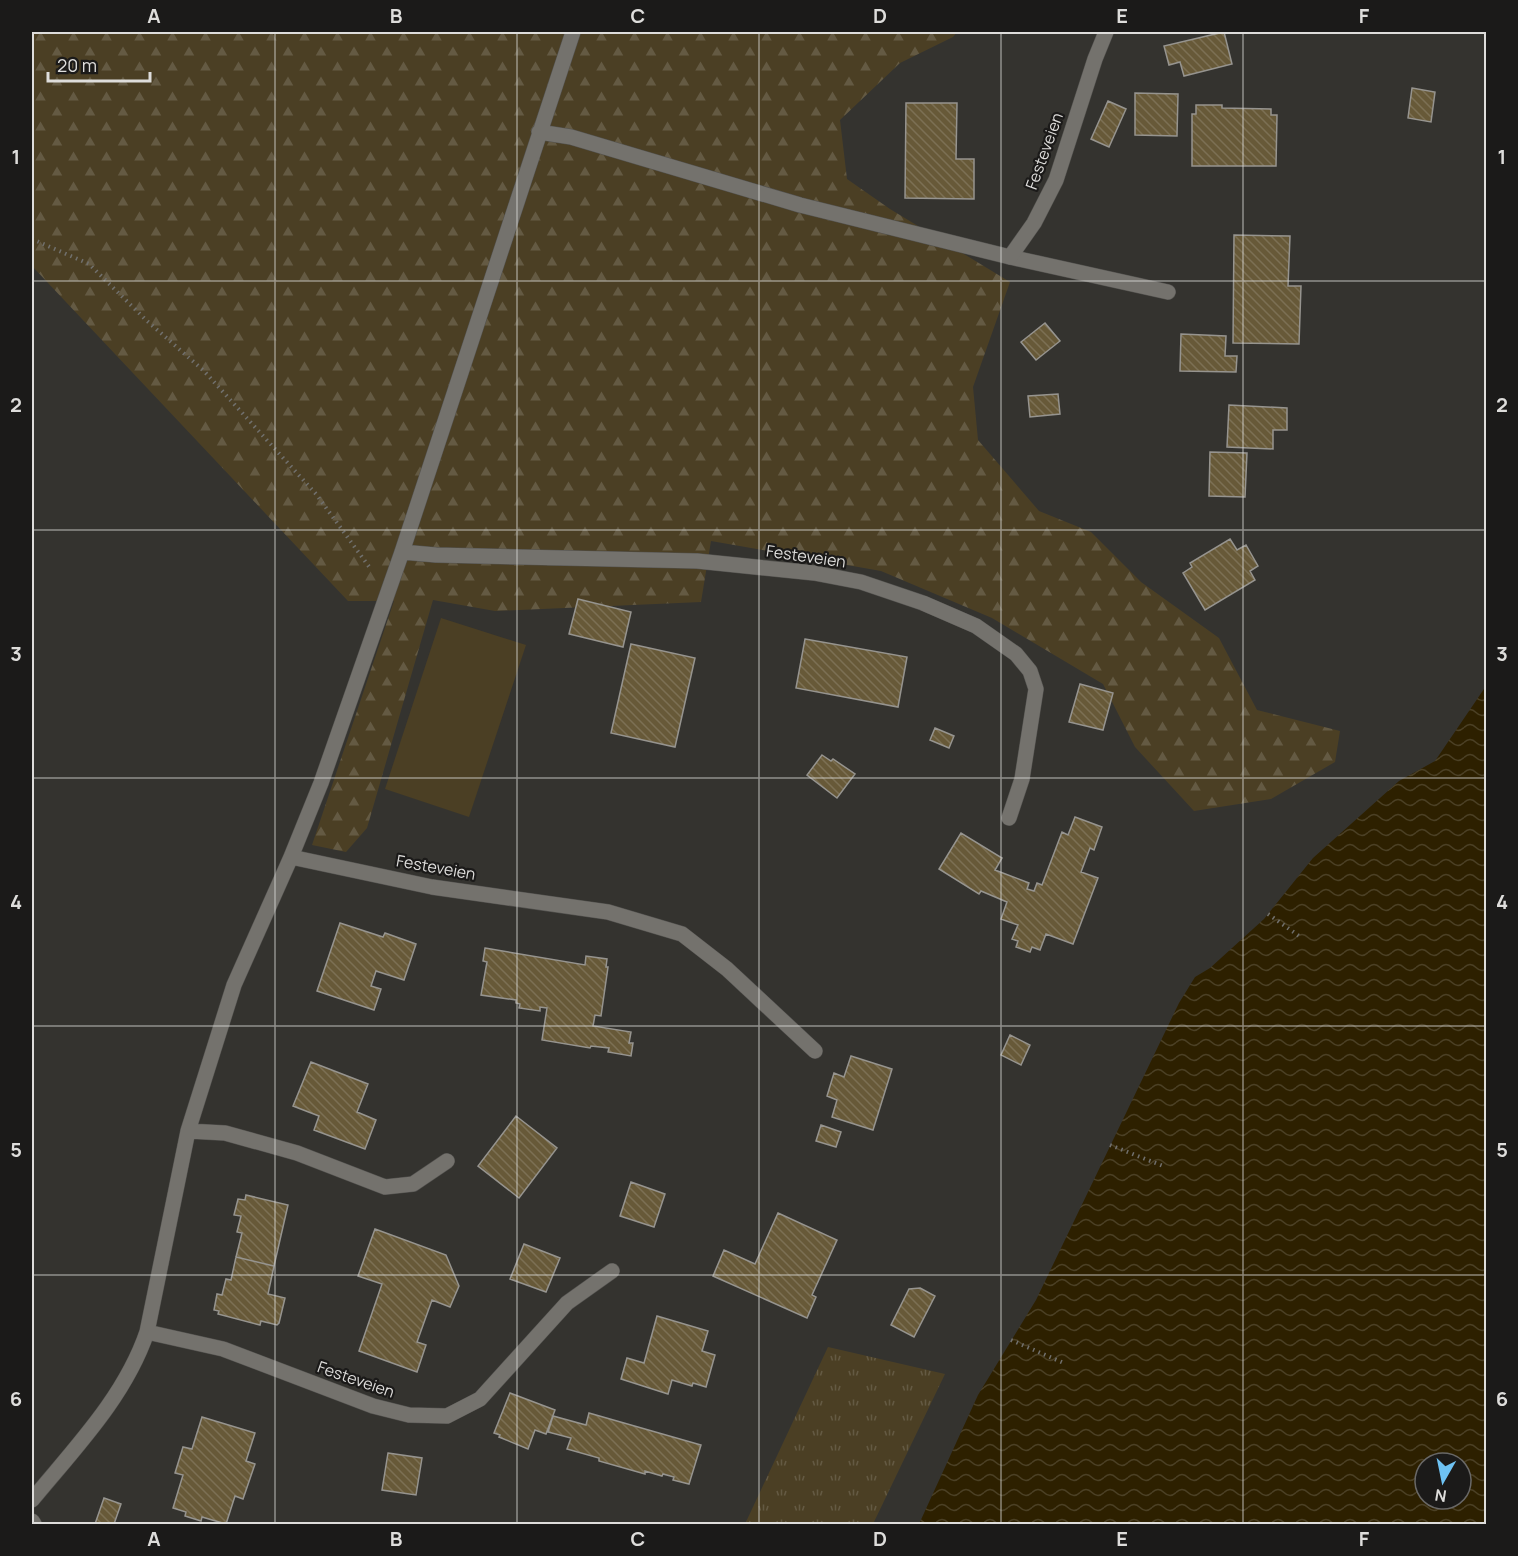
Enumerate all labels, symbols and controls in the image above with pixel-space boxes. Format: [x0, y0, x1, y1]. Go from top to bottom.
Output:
text: A [147, 2, 161, 29]
text: B [390, 2, 403, 29]
text: C [631, 2, 645, 29]
text: D [873, 2, 887, 29]
text: E [1116, 2, 1128, 29]
text: F [1359, 2, 1370, 29]
scale bar [48, 45, 150, 83]
text: 20 m [57, 53, 97, 77]
street label: Festeveien [1020, 110, 1068, 192]
text: 1 [12, 143, 20, 170]
text: 1 [1498, 143, 1506, 170]
text: 2 [10, 391, 22, 418]
text: 2 [1496, 391, 1508, 418]
street label: Festeveien [765, 540, 847, 572]
text: 3 [10, 640, 22, 667]
text: 3 [1496, 640, 1508, 667]
street label: Festeveien [395, 849, 477, 885]
text: 4 [10, 888, 22, 915]
text: 4 [1496, 888, 1508, 915]
text: 5 [10, 1136, 22, 1163]
text: 5 [1496, 1136, 1508, 1163]
street label: Festeveien [315, 1356, 397, 1402]
text: 6 [10, 1385, 22, 1412]
text: 6 [1496, 1385, 1508, 1412]
north arrow [1413, 1451, 1473, 1511]
text: N [1433, 1484, 1448, 1508]
text: A [147, 1525, 161, 1552]
text: B [390, 1525, 403, 1552]
text: C [631, 1525, 645, 1552]
text: D [873, 1525, 887, 1552]
text: E [1116, 1525, 1128, 1552]
text: F [1359, 1525, 1370, 1552]

